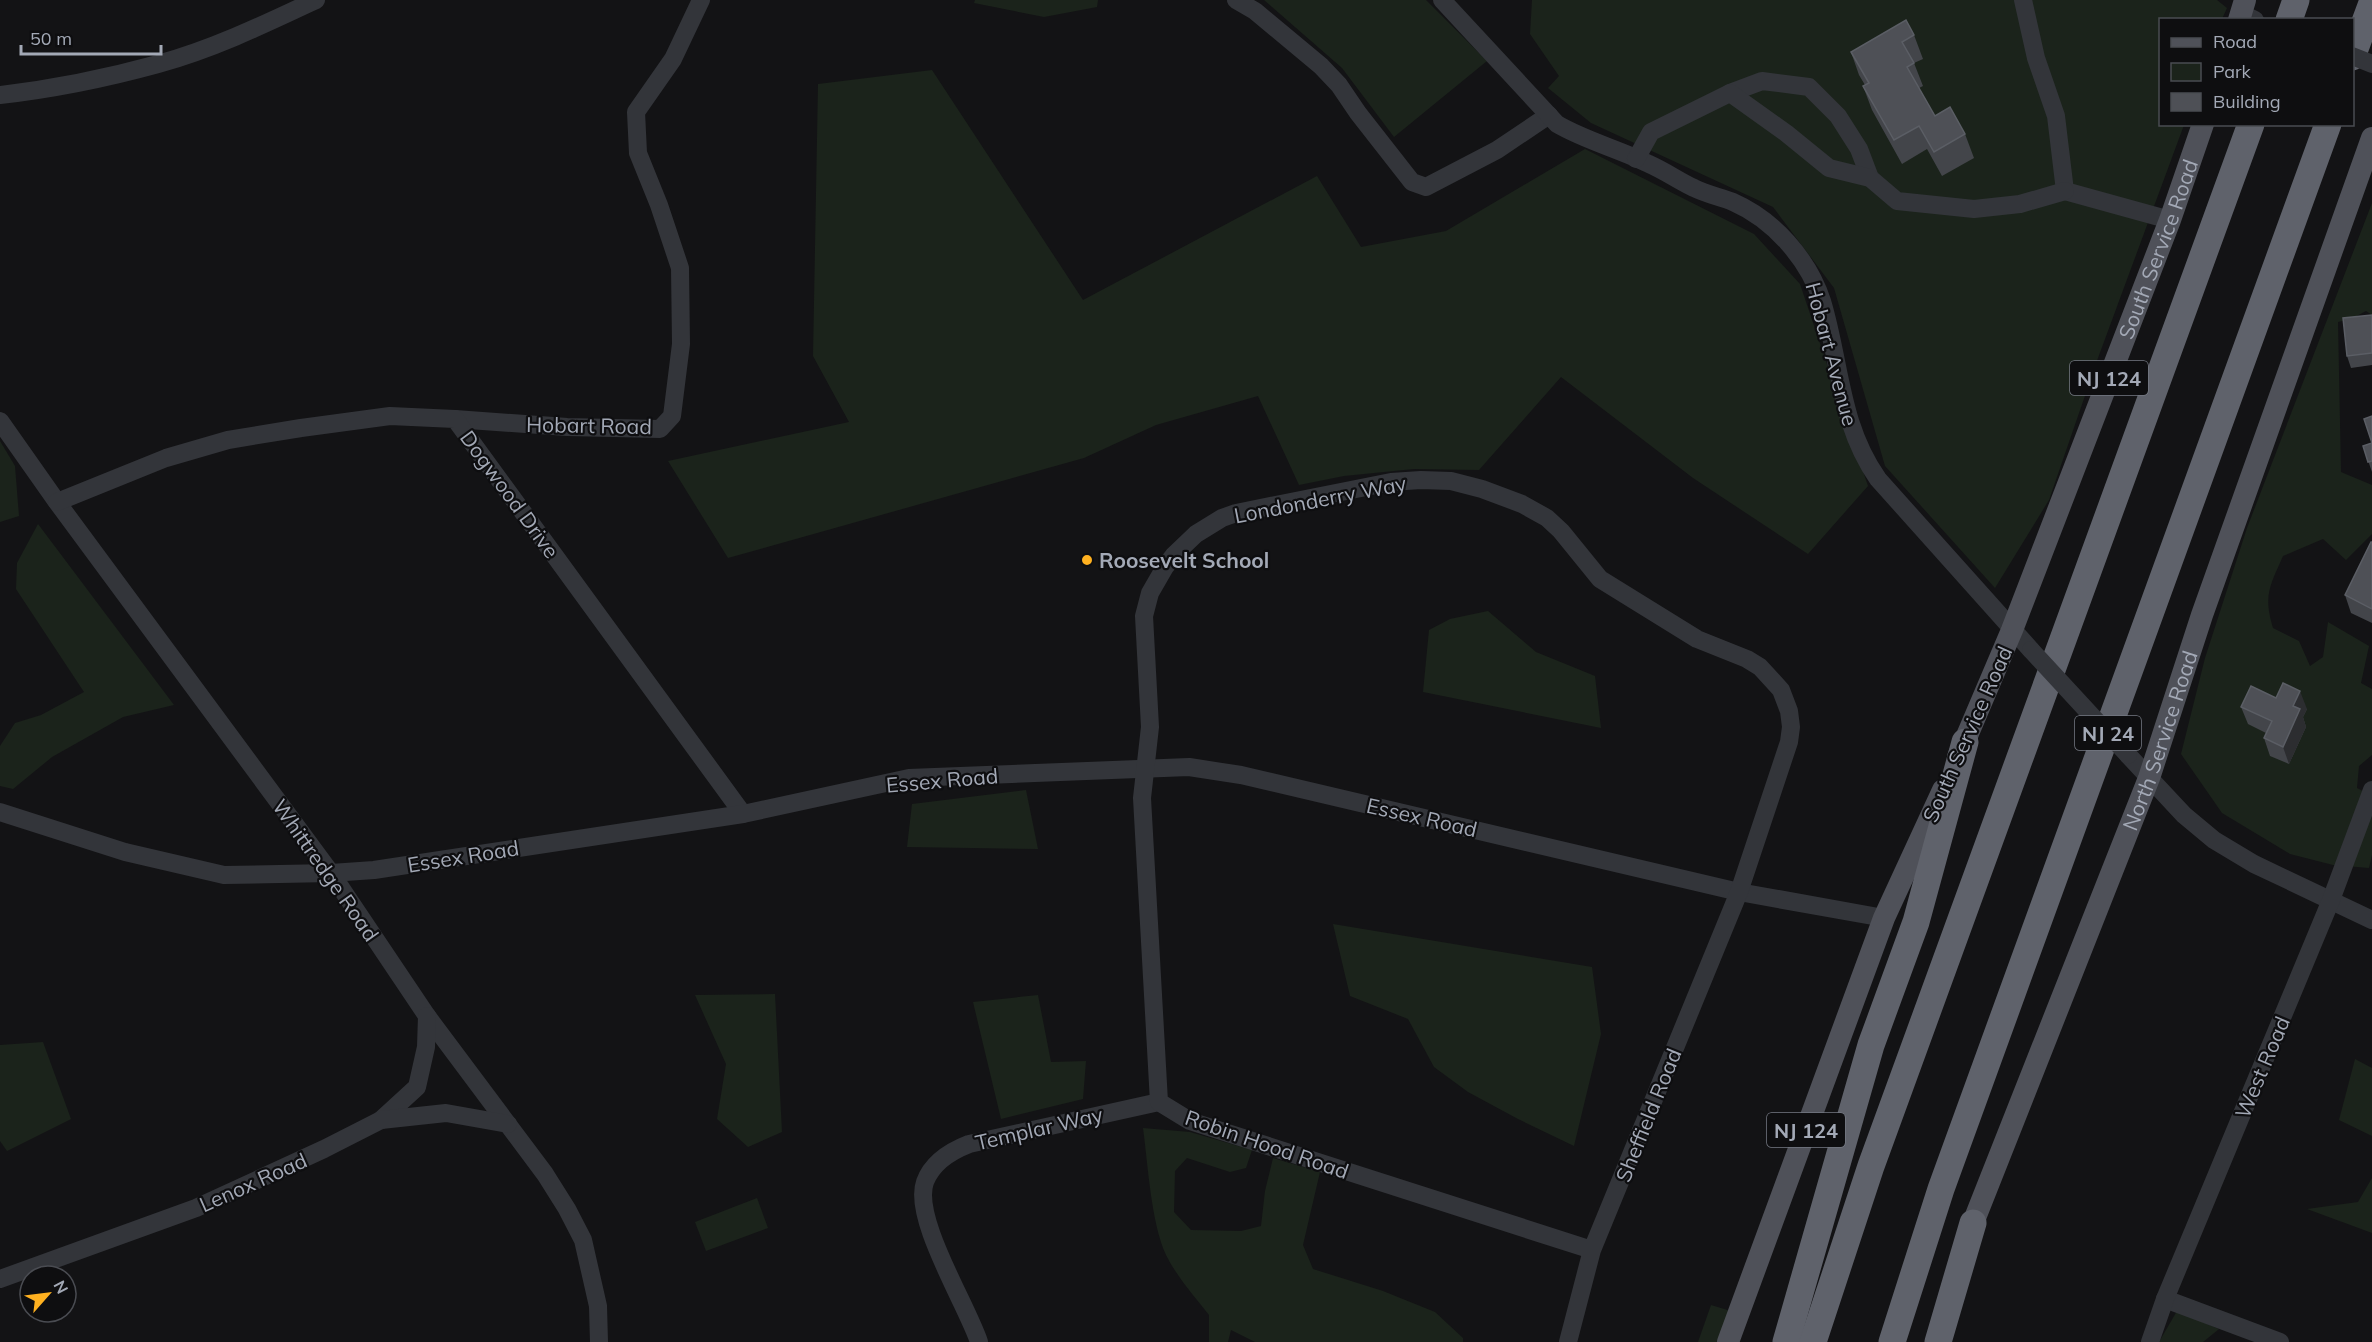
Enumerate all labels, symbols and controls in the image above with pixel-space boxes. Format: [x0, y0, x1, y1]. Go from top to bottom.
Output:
scale bar [21, 18, 160, 56]
legend [2159, 18, 2354, 126]
text: 50 m [30, 27, 72, 50]
text: Road [2213, 30, 2257, 53]
text: Park [2213, 60, 2252, 83]
text: Building [2213, 90, 2281, 113]
street label: South Service Road [2112, 156, 2203, 343]
street label: Hobart Avenue [1800, 279, 1864, 429]
road number: NJ 124 [2070, 361, 2148, 395]
street label: Hobart Road [526, 411, 652, 439]
street label: Dogwood Drive [455, 425, 565, 563]
street label: Londonderry Way [1232, 470, 1408, 528]
place label: Roosevelt School [1099, 547, 1269, 573]
marker: Roosevelt School [1080, 553, 1094, 567]
street label: South Service Road [1917, 642, 2017, 826]
street label: North Service Road [2117, 647, 2203, 834]
road number: NJ 24 [2075, 716, 2141, 750]
street label: Essex Road [885, 762, 999, 798]
street label: Essex Road [1364, 792, 1480, 842]
street label: Whittredge Road [267, 794, 385, 946]
street label: Essex Road [405, 834, 521, 878]
street label: West Road [2229, 1012, 2295, 1122]
street label: Sheffield Road [1609, 1044, 1687, 1186]
street label: Templar Way [973, 1101, 1105, 1155]
street label: Robin Hood Road [1182, 1104, 1352, 1184]
road number: NJ 124 [1767, 1113, 1845, 1147]
street label: Lenox Road [195, 1147, 311, 1217]
north arrow [18, 1264, 78, 1324]
text: N [50, 1277, 73, 1297]

